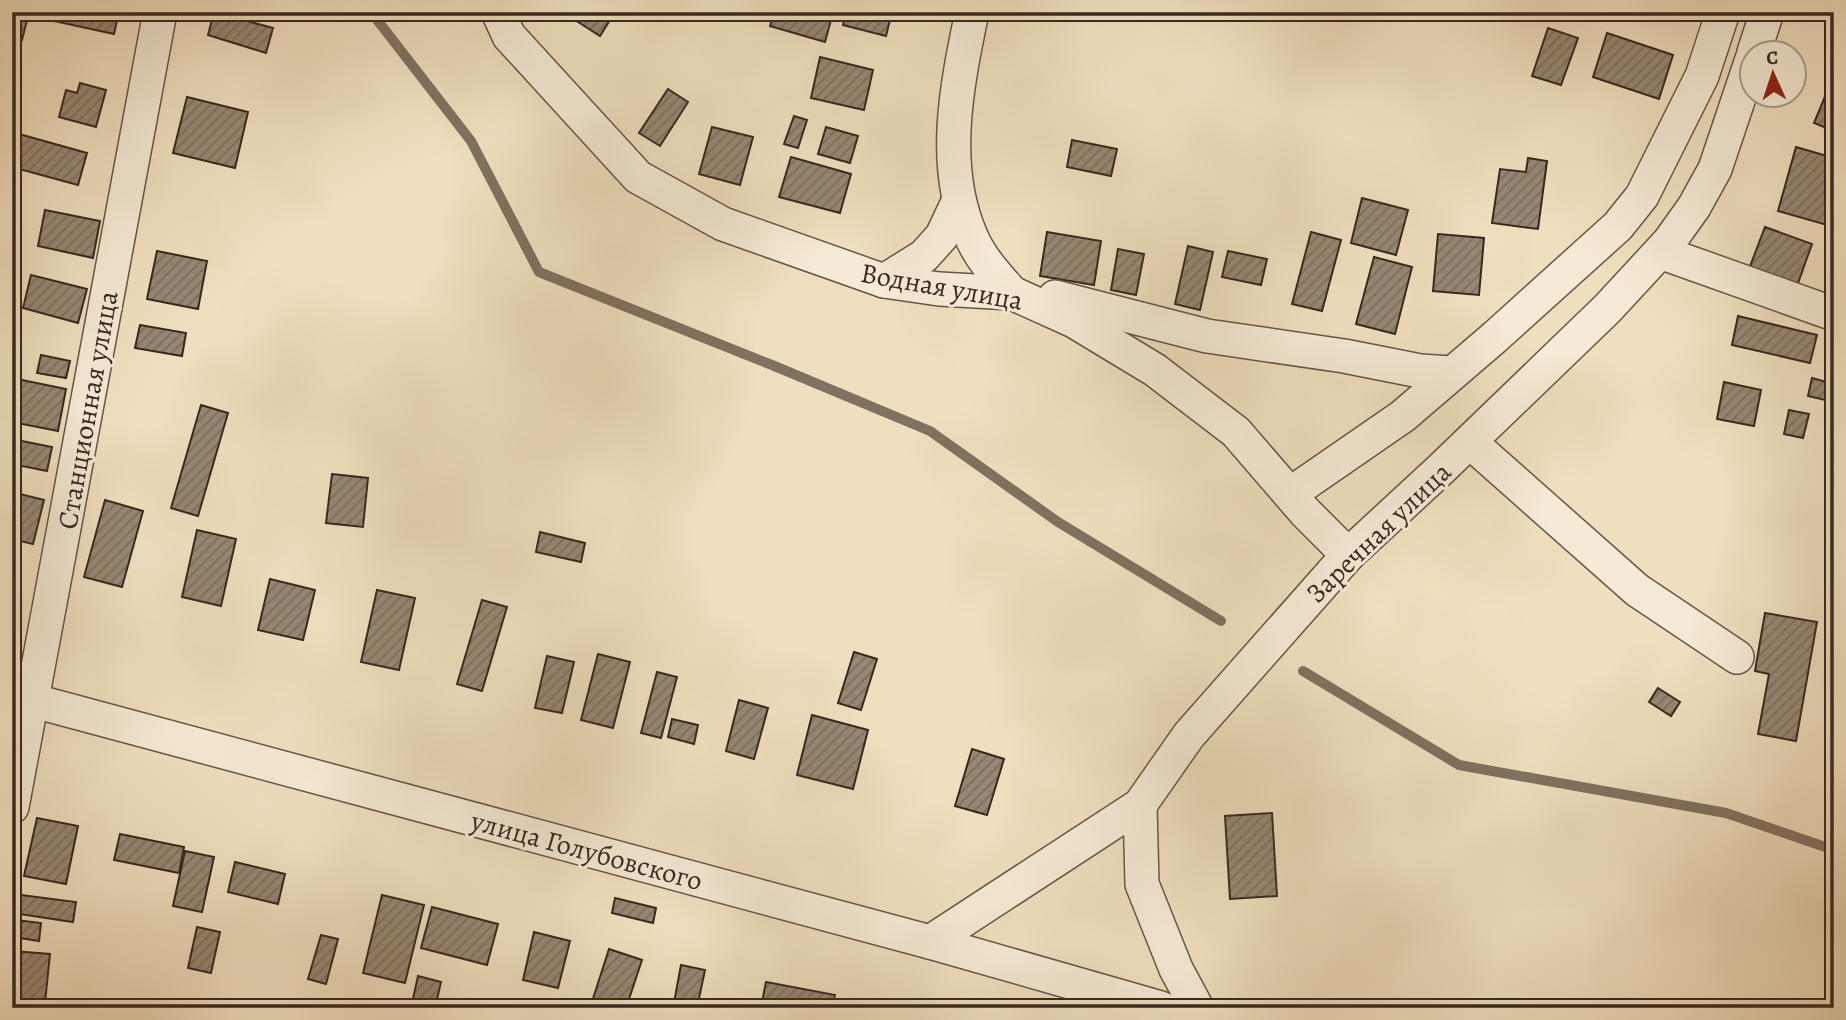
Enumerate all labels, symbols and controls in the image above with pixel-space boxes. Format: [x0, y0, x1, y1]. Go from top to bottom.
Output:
north arrow [1738, 38, 1808, 108]
text: С [1766, 45, 1779, 71]
street label: Водная улица [858, 254, 1026, 320]
street label: Станционная улица [48, 288, 128, 532]
street label: Заречная улица [1298, 454, 1460, 612]
street label: улица Голубовского [466, 802, 707, 900]

